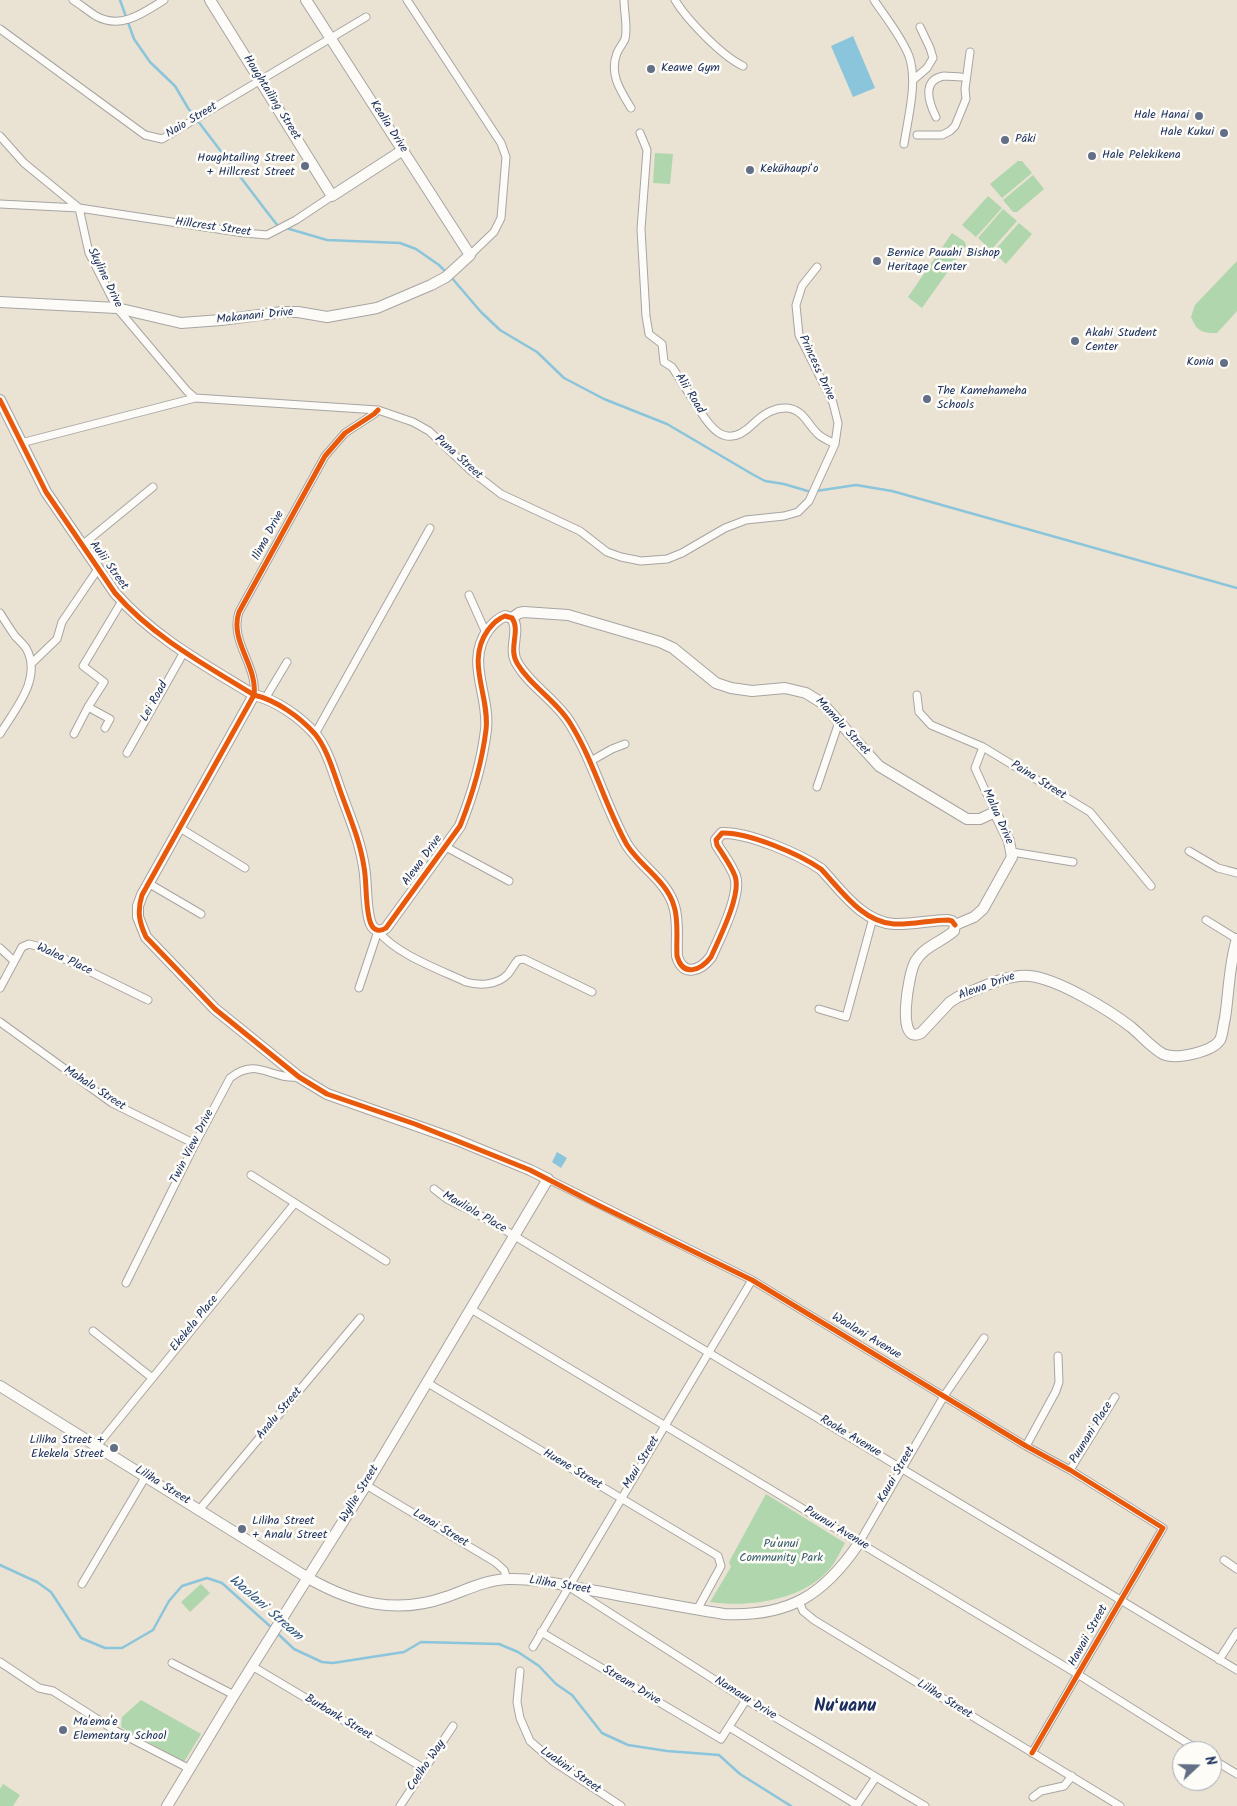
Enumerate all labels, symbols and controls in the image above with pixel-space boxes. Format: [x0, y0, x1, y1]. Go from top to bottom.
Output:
street label: Houghtailing Street [239, 53, 303, 143]
place label: Keawe Gym [661, 62, 720, 76]
marker: Keawe Gym [645, 63, 657, 75]
street label: Kealia Drive [366, 98, 410, 156]
street label: Naio Street [164, 100, 220, 142]
place label: Hale Hanai [1134, 109, 1189, 123]
marker: Hale Hanai [1193, 110, 1205, 122]
place label: Hale Kukui [1160, 126, 1214, 140]
marker: Hale Kukui [1218, 127, 1230, 139]
place label: Pāki [1015, 133, 1036, 147]
marker: Pāki [999, 134, 1011, 146]
place label: Hale Pelekikena [1102, 149, 1181, 163]
marker: Hale Pelekikena [1086, 150, 1098, 162]
place label: Houghtailing Street + Hillcrest Street [197, 152, 295, 180]
marker: Houghtailing Street + Hillcrest Street [299, 160, 311, 172]
place label: Kekūhaupiʻo [760, 163, 818, 177]
marker: Kekūhaupiʻo [744, 164, 756, 176]
street label: Hillcrest Street [174, 216, 252, 240]
street label: Skyline Drive [83, 246, 125, 310]
place label: Bernice Pauahi Bishop Heritage Center [887, 247, 1000, 275]
marker: Bernice Pauahi Bishop Heritage Center [871, 255, 883, 267]
street label: Makanani Drive [216, 306, 294, 328]
place label: Akahi Student Center [1085, 327, 1157, 355]
street label: Princess Drive [795, 333, 837, 403]
marker: Akahi Student Center [1069, 335, 1081, 347]
place label: Konia [1187, 356, 1214, 370]
marker: Konia [1218, 357, 1230, 369]
street label: Alii Road [671, 371, 707, 417]
place label: The Kamehameha Schools [937, 385, 1027, 413]
marker: The Kamehameha Schools [921, 393, 933, 405]
street label: Puna Street [431, 433, 485, 483]
street label: Ilima Drive [250, 509, 288, 563]
street label: Aulii Street [85, 539, 131, 593]
street label: Lei Road [138, 679, 172, 725]
street label: Mamalu Street [811, 695, 873, 759]
street label: Paina Street [1008, 758, 1068, 804]
street label: Malua Drive [978, 787, 1016, 847]
street label: Alewa Drive [400, 833, 446, 889]
street label: Walea Place [34, 941, 94, 979]
street label: Alewa Drive [957, 970, 1017, 1004]
street label: Mahalo Street [60, 1064, 128, 1114]
street label: Twin View Drive [168, 1108, 218, 1186]
street label: Mauliola Place [440, 1189, 508, 1237]
street label: Ekekela Place [168, 1293, 222, 1355]
street label: Waolani Avenue [829, 1311, 903, 1363]
street label: Analu Street [254, 1385, 306, 1443]
street label: Puunani Place [1067, 1400, 1117, 1466]
street label: Rooke Avenue [817, 1413, 883, 1461]
place label: Liliha Street + Ekekela Street [29, 1434, 104, 1462]
street label: Maui Street [621, 1434, 663, 1492]
marker: Liliha Street + Ekekela Street [108, 1442, 120, 1454]
street label: Kauai Street [875, 1444, 919, 1506]
street label: Huene Street [540, 1447, 604, 1493]
street label: Liliha Street [132, 1463, 192, 1509]
street label: Wyllie Street [337, 1463, 383, 1525]
street label: Puunui Avenue [801, 1504, 871, 1554]
street label: Lanai Street [410, 1507, 470, 1551]
place label: Liliha Street + Analu Street [252, 1515, 327, 1543]
marker: Liliha Street + Analu Street [236, 1523, 248, 1535]
park label: Pu'unui Community Park [739, 1538, 823, 1566]
water label: Waolani Stream [225, 1573, 305, 1645]
street label: Liliha Street [528, 1574, 592, 1598]
street label: Hawaii Street [1066, 1603, 1112, 1669]
street label: Stream Drive [599, 1663, 663, 1709]
street label: Namauu Drive [711, 1674, 779, 1724]
street label: Liliha Street [914, 1677, 974, 1723]
street label: Burbank Street [301, 1692, 375, 1744]
district label: Nuʻuanu [814, 1697, 876, 1719]
place label: Ma'ema'e Elementary School [73, 1716, 166, 1744]
marker: Ma'ema'e Elementary School [57, 1724, 69, 1736]
street label: Coelho Way [405, 1738, 449, 1794]
north arrow [1172, 1741, 1222, 1791]
street label: Luakini Street [537, 1745, 603, 1797]
text: N [1198, 1753, 1222, 1769]

